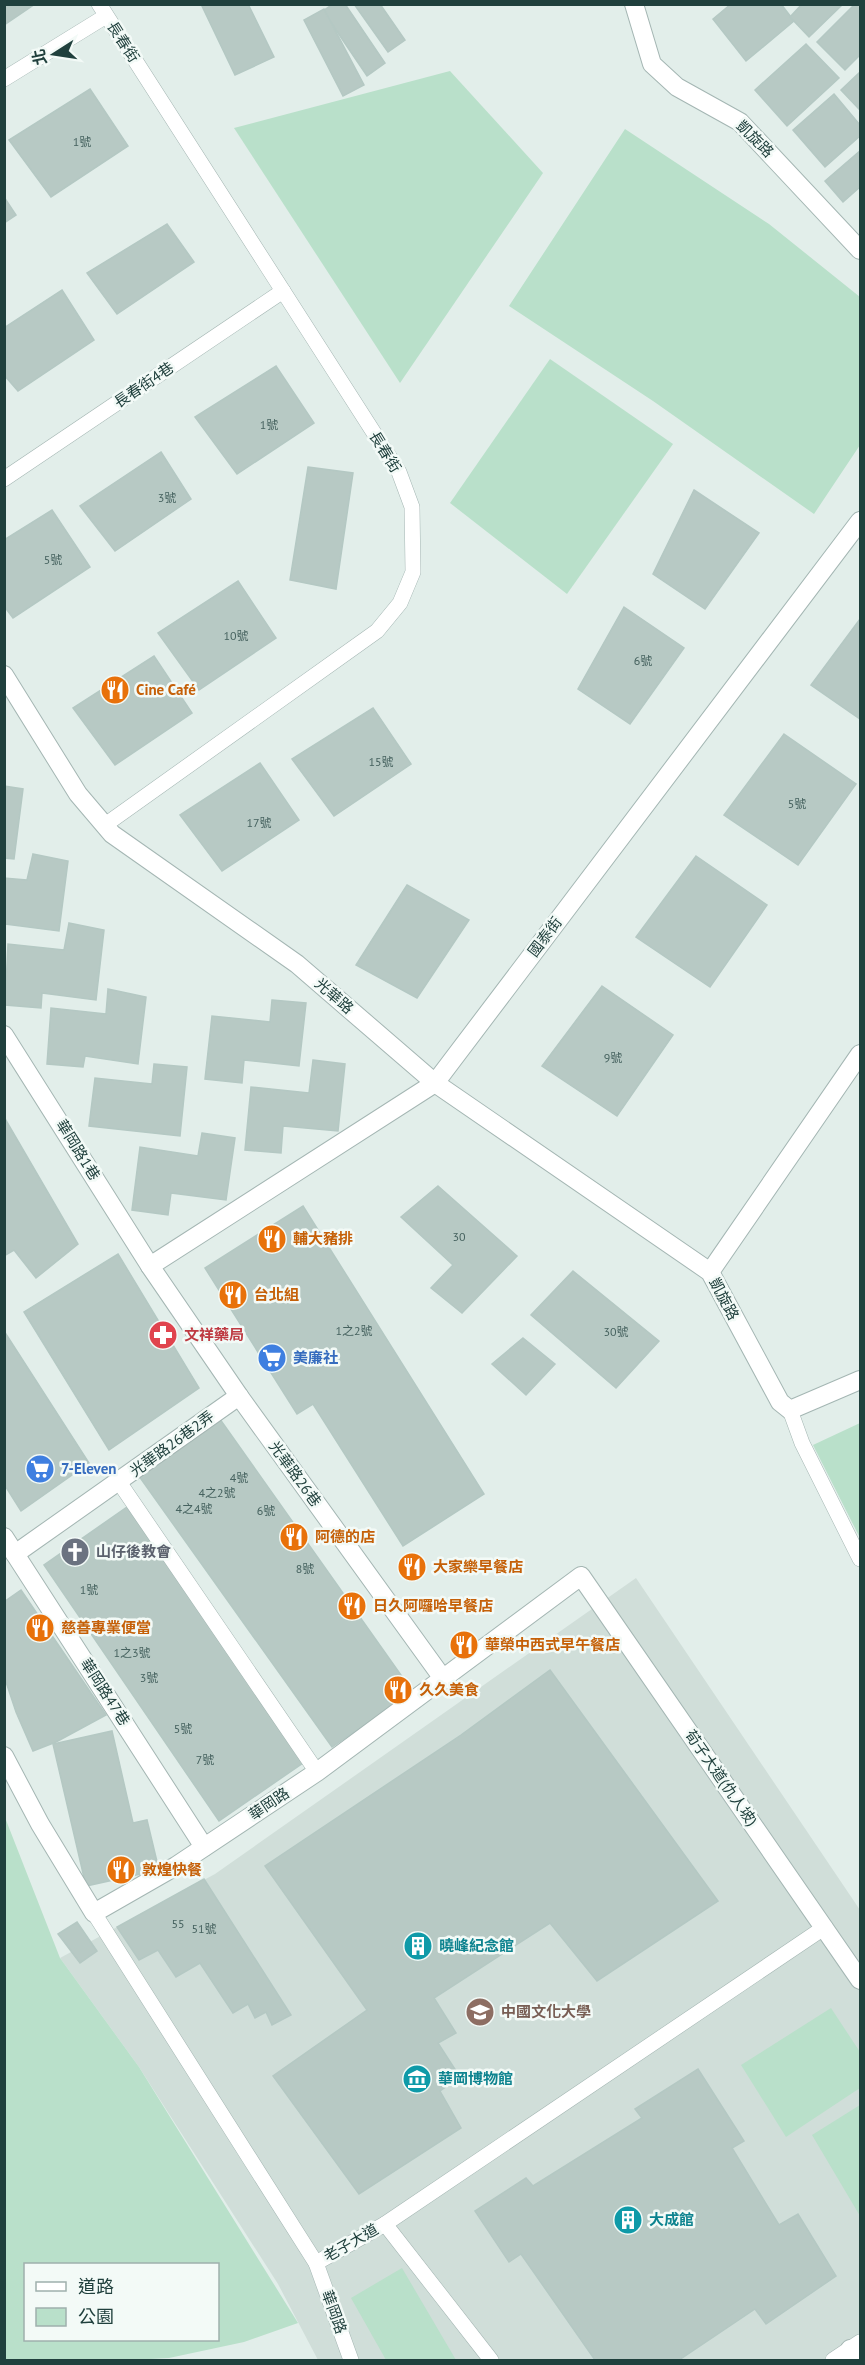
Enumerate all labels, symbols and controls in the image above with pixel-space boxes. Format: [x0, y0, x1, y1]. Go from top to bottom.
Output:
street label: 長春街 [103, 18, 144, 66]
north arrow [24, 24, 84, 84]
text: 北 [28, 47, 51, 67]
street label: 凱旋路 [733, 116, 778, 161]
house number: 1號 [73, 134, 91, 149]
street label: 長春街4巷 [110, 358, 177, 412]
house number: 1號 [260, 417, 278, 432]
street label: 長春街 [365, 428, 405, 476]
house number: 3號 [158, 490, 176, 505]
house number: 5號 [44, 552, 62, 567]
house number: 10號 [223, 628, 249, 643]
house number: 6號 [634, 653, 652, 668]
restaurant icon: Cine Café [99, 674, 131, 706]
place label: Cine Café [136, 680, 196, 699]
house number: 15號 [368, 754, 394, 769]
house number: 5號 [788, 796, 806, 811]
house number: 17號 [246, 815, 272, 830]
street label: 國泰街 [523, 913, 566, 960]
street label: 光華路 [311, 974, 358, 1018]
house number: 9號 [604, 1050, 622, 1065]
street label: 華岡路1巷 [52, 1116, 105, 1184]
restaurant icon: 輔大豬排 [256, 1223, 288, 1255]
place label: 輔大豬排 [293, 1229, 353, 1248]
house number: 30 [452, 1229, 466, 1244]
street label: 凱旋路 [705, 1274, 743, 1323]
restaurant icon: 台北組 [217, 1279, 249, 1311]
place label: 台北組 [254, 1285, 299, 1304]
pharmacy icon: 文祥藥局 [147, 1319, 179, 1351]
house number: 1之2號 [335, 1323, 373, 1338]
house number: 30號 [603, 1324, 629, 1339]
place label: 文祥藥局 [184, 1325, 244, 1344]
supermarket icon: 美廉社 [256, 1342, 288, 1374]
place label: 美廉社 [293, 1348, 338, 1367]
street label: 光華路26巷2弄 [126, 1407, 218, 1481]
street label: 光華路26巷 [265, 1437, 326, 1510]
supermarket icon: 7-Eleven [24, 1453, 56, 1485]
place label: 7-Eleven [61, 1459, 116, 1478]
house number: 4號 [230, 1470, 248, 1485]
house number: 4之2號 [198, 1485, 236, 1500]
house number: 4之4號 [175, 1501, 213, 1516]
house number: 6號 [257, 1503, 275, 1518]
restaurant icon: 阿德的店 [278, 1521, 310, 1553]
place label: 阿德的店 [315, 1527, 375, 1546]
church icon: 山仔後教會 [59, 1536, 91, 1568]
place label: 山仔後教會 [96, 1542, 171, 1561]
restaurant icon: 大家樂早餐店 [396, 1551, 428, 1583]
place label: 大家樂早餐店 [433, 1557, 523, 1576]
house number: 8號 [296, 1561, 314, 1576]
house number: 1號 [80, 1582, 98, 1597]
restaurant icon: 日久阿囉哈早餐店 [336, 1590, 368, 1622]
place label: 日久阿囉哈早餐店 [373, 1596, 493, 1615]
restaurant icon: 慈善專業便當 [24, 1612, 56, 1644]
place label: 慈善專業便當 [61, 1618, 151, 1637]
restaurant icon: 華榮中西式早午餐店 [448, 1629, 480, 1661]
place label: 華榮中西式早午餐店 [485, 1635, 620, 1654]
house number: 1之3號 [113, 1645, 151, 1660]
street label: 華岡路47巷 [77, 1655, 134, 1729]
house number: 3號 [140, 1670, 158, 1685]
restaurant icon: 久久美食 [382, 1674, 414, 1706]
place label: 久久美食 [419, 1680, 479, 1699]
house number: 5號 [174, 1721, 192, 1736]
street label: 荀子大道(仇人坡) [681, 1726, 762, 1830]
house number: 7號 [196, 1752, 214, 1767]
street label: 華岡路 [245, 1783, 293, 1824]
restaurant icon: 敦煌快餐 [105, 1854, 137, 1886]
place label: 敦煌快餐 [142, 1860, 202, 1879]
house number: 55 [171, 1916, 185, 1931]
house number: 51號 [191, 1921, 217, 1936]
building icon: 曉峰紀念館 [402, 1930, 434, 1962]
place label: 曉峰紀念館 [439, 1936, 514, 1955]
school or university icon: 中國文化大學 [464, 1996, 496, 2028]
place label: 中國文化大學 [501, 2002, 591, 2021]
museum icon: 華岡博物館 [401, 2063, 433, 2095]
place label: 華岡博物館 [438, 2069, 513, 2088]
building icon: 大成館 [612, 2204, 644, 2236]
place label: 大成館 [649, 2210, 694, 2229]
street label: 老子大道 [320, 2219, 381, 2266]
legend [24, 2263, 219, 2341]
text: 道路 [78, 2275, 114, 2298]
street label: 華岡路 [318, 2287, 351, 2336]
text: 公園 [78, 2305, 114, 2328]

